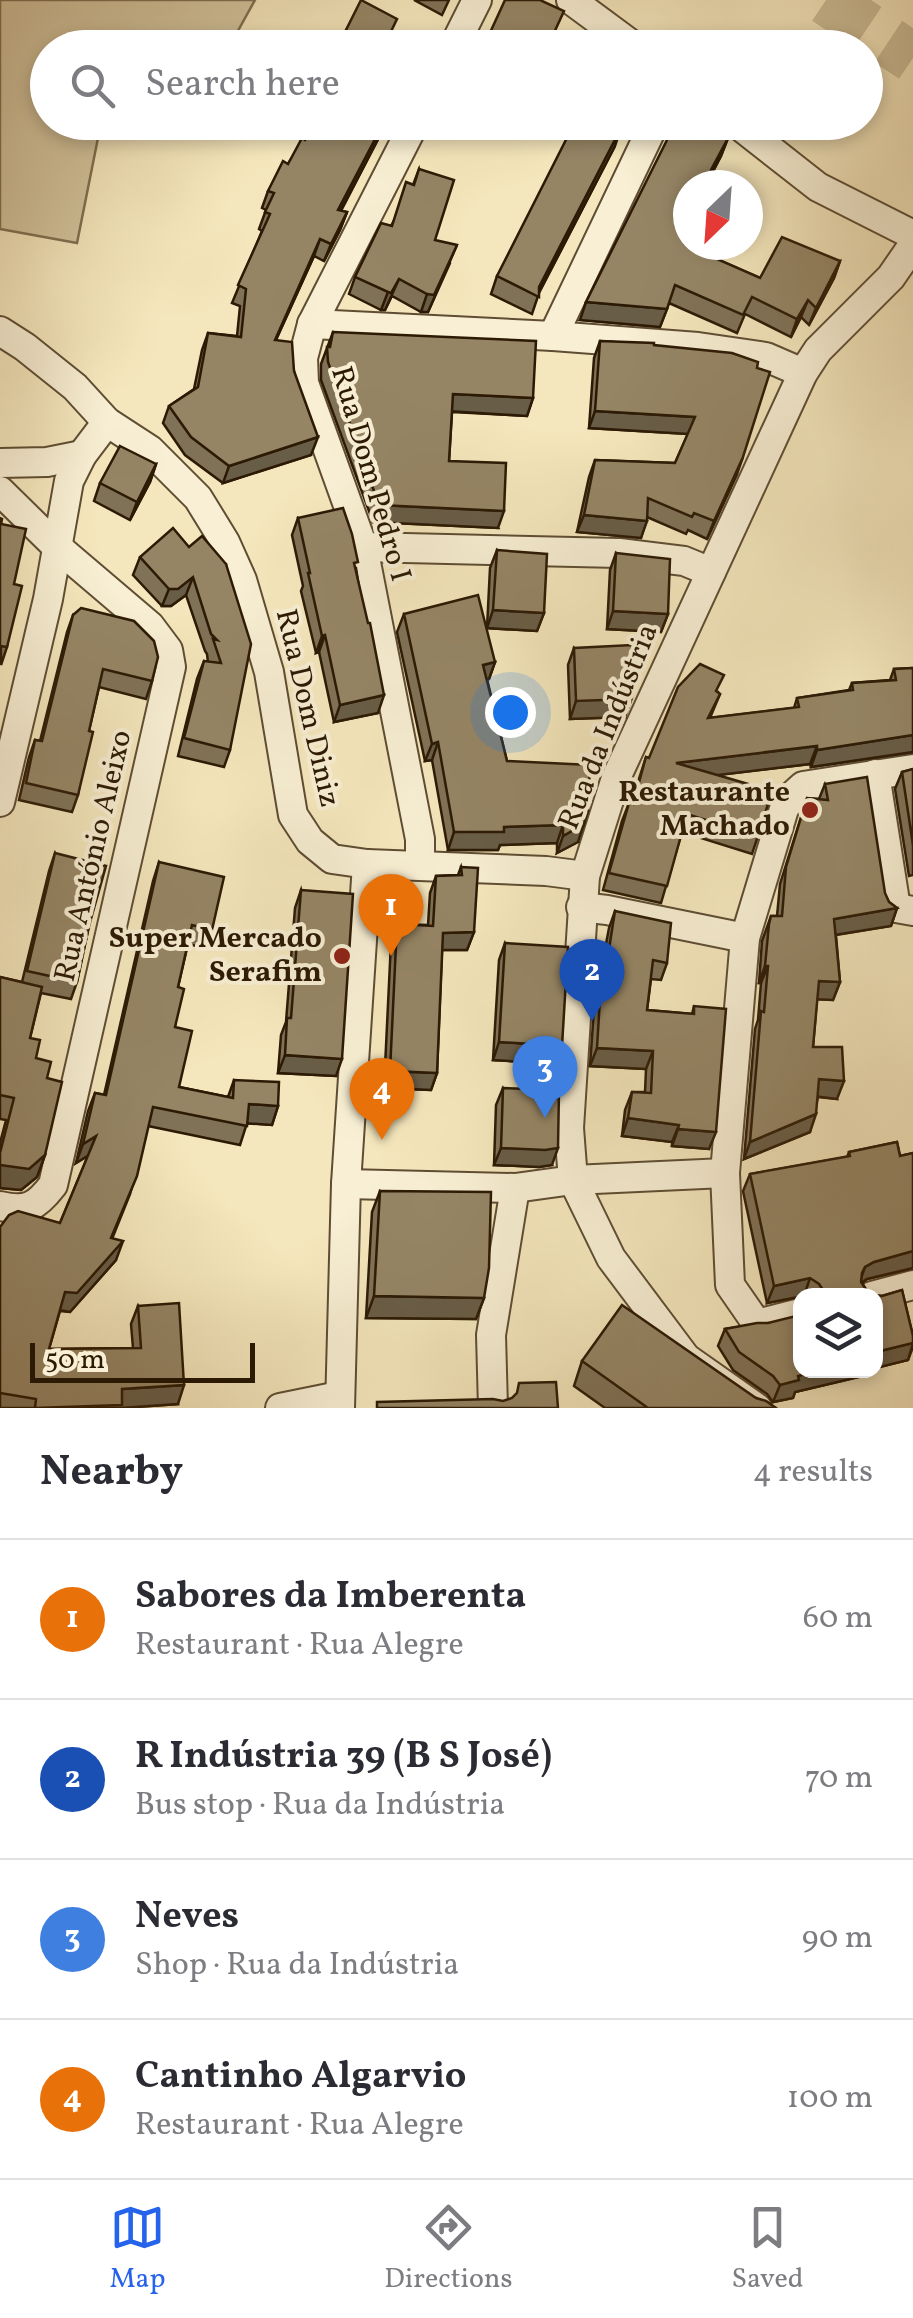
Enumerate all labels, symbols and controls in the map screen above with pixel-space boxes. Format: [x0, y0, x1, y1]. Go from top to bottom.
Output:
search box [30, 30, 883, 140]
icon: search [65, 58, 120, 113]
text: Search here [145, 59, 340, 112]
north arrow [673, 170, 763, 260]
street label: Rua Dom Pedro I [319, 362, 421, 586]
street label: Rua Dom Diniz [264, 605, 350, 811]
street label: Rua da Indústria [549, 618, 669, 836]
your location [485, 687, 536, 738]
street label: Rua António Aleixo [45, 726, 143, 986]
place label: Restaurante Machado [618, 772, 790, 848]
marker: Restaurante Machado [799, 799, 821, 821]
pin: 1 [358, 874, 424, 956]
place label: Super Mercado Serafim [109, 918, 322, 994]
pin: 2 [560, 938, 624, 1021]
marker: Super Mercado Serafim [331, 945, 353, 967]
pin: 3 [512, 1036, 578, 1118]
pin: 4 [350, 1058, 414, 1140]
map controls [793, 1288, 883, 1378]
button: layers [793, 1288, 883, 1378]
scale bar [30, 1338, 255, 1382]
text: 50 m [45, 1341, 105, 1380]
text: Nearby [40, 1444, 183, 1503]
text: 4 results [753, 1451, 873, 1495]
text: Sabores da Imberenta [135, 1571, 526, 1624]
text: 1 [66, 1597, 79, 1641]
text: 60 m [803, 1597, 873, 1641]
text: Restaurant · Rua Alegre [135, 1624, 464, 1668]
text: R Indústria 39 (B S José) [135, 1731, 552, 1784]
text: 2 [64, 1757, 81, 1801]
text: 70 m [805, 1757, 873, 1801]
text: Bus stop · Rua da Indústria [135, 1784, 505, 1828]
text: Neves [135, 1891, 239, 1944]
text: 3 [64, 1917, 81, 1961]
text: 90 m [802, 1917, 873, 1961]
text: Shop · Rua da Indústria [135, 1944, 459, 1988]
text: Cantinho Algarvio [135, 2051, 467, 2104]
text: 4 [63, 2077, 82, 2121]
text: 100 m [787, 2077, 873, 2121]
text: Restaurant · Rua Alegre [135, 2104, 464, 2148]
tab: Map [109, 2200, 165, 2299]
tab: Directions [384, 2200, 513, 2299]
tab: Saved [731, 2200, 804, 2299]

